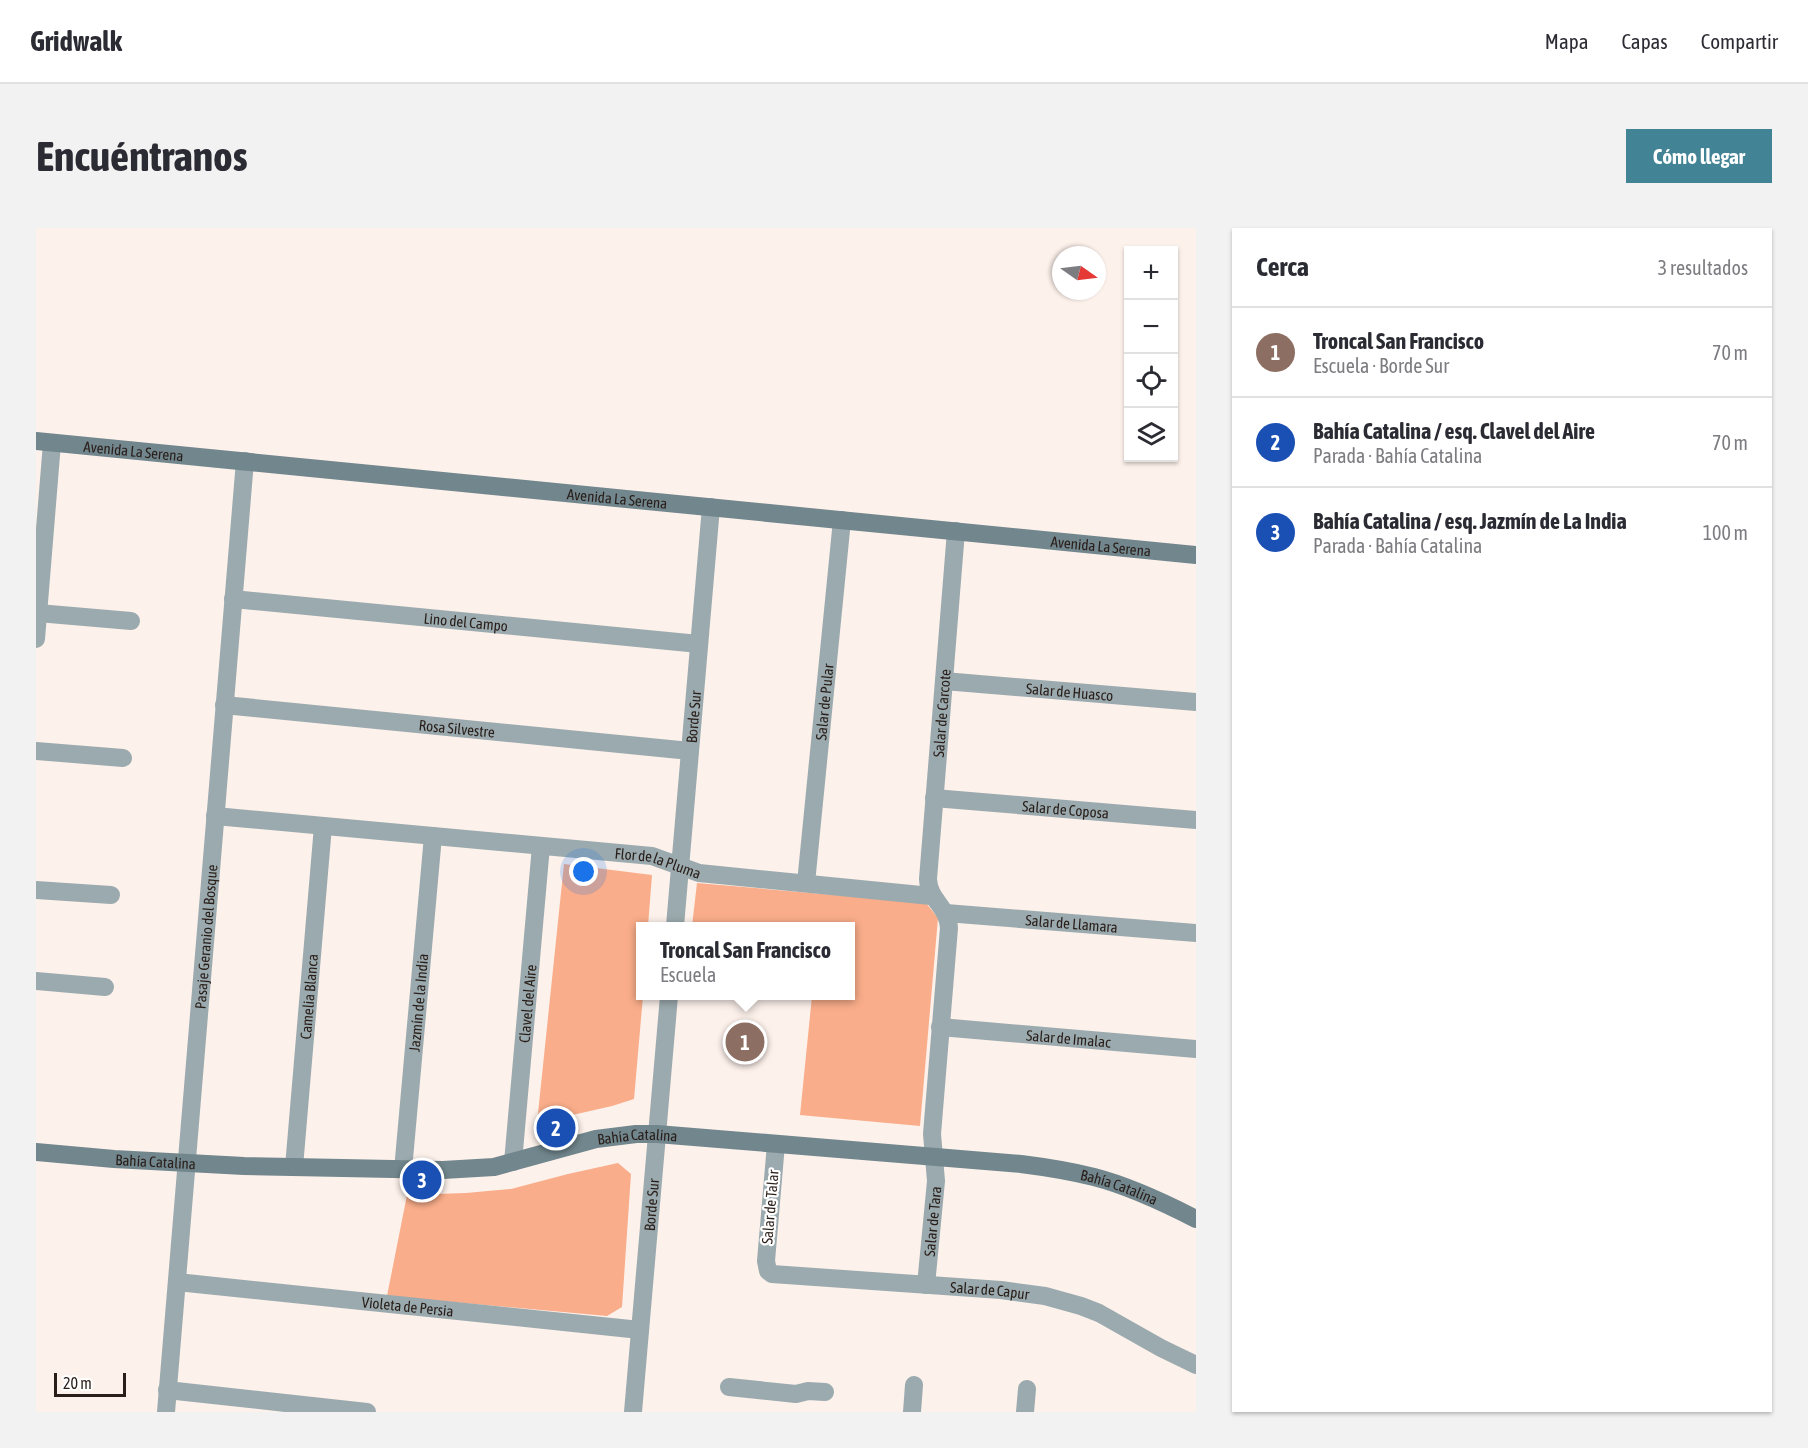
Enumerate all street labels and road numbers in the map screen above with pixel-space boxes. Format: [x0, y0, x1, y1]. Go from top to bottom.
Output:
street label: Avenida La Serena [83, 437, 184, 464]
street label: Avenida La Serena [566, 485, 668, 511]
street label: Avenida La Serena [1050, 532, 1152, 559]
street label: Lino del Campo [423, 609, 509, 634]
street label: Salar de Pular [812, 662, 836, 741]
street label: Salar de Carcote [929, 668, 953, 758]
street label: Salar de Huasco [1025, 679, 1114, 704]
street label: Borde Sur [682, 689, 704, 744]
street label: Rosa Silvestre [418, 716, 496, 740]
street label: Salar de Coposa [1021, 797, 1110, 821]
street label: Flor de la Pluma [614, 844, 703, 882]
street label: Pasaje Geranio del Bosque [191, 863, 220, 1010]
street label: Salar de Llamara [1025, 911, 1118, 935]
street label: Camelia Blanca [296, 953, 321, 1040]
street label: Jazmín de la India [405, 953, 431, 1052]
street label: Clavel del Aire [515, 964, 539, 1044]
street label: Salar de Imalac [1025, 1026, 1112, 1050]
street label: Bahía Catalina [596, 1125, 678, 1147]
street label: Bahía Catalina [115, 1151, 196, 1172]
street label: Bahía Catalina [1079, 1166, 1161, 1208]
street label: Salar de Talar [758, 1169, 782, 1245]
street label: Borde Sur [640, 1177, 662, 1232]
street label: Salar de Tara [920, 1185, 944, 1257]
street label: Salar de Capur [950, 1278, 1031, 1302]
street label: Violeta de Persia [361, 1293, 454, 1319]

